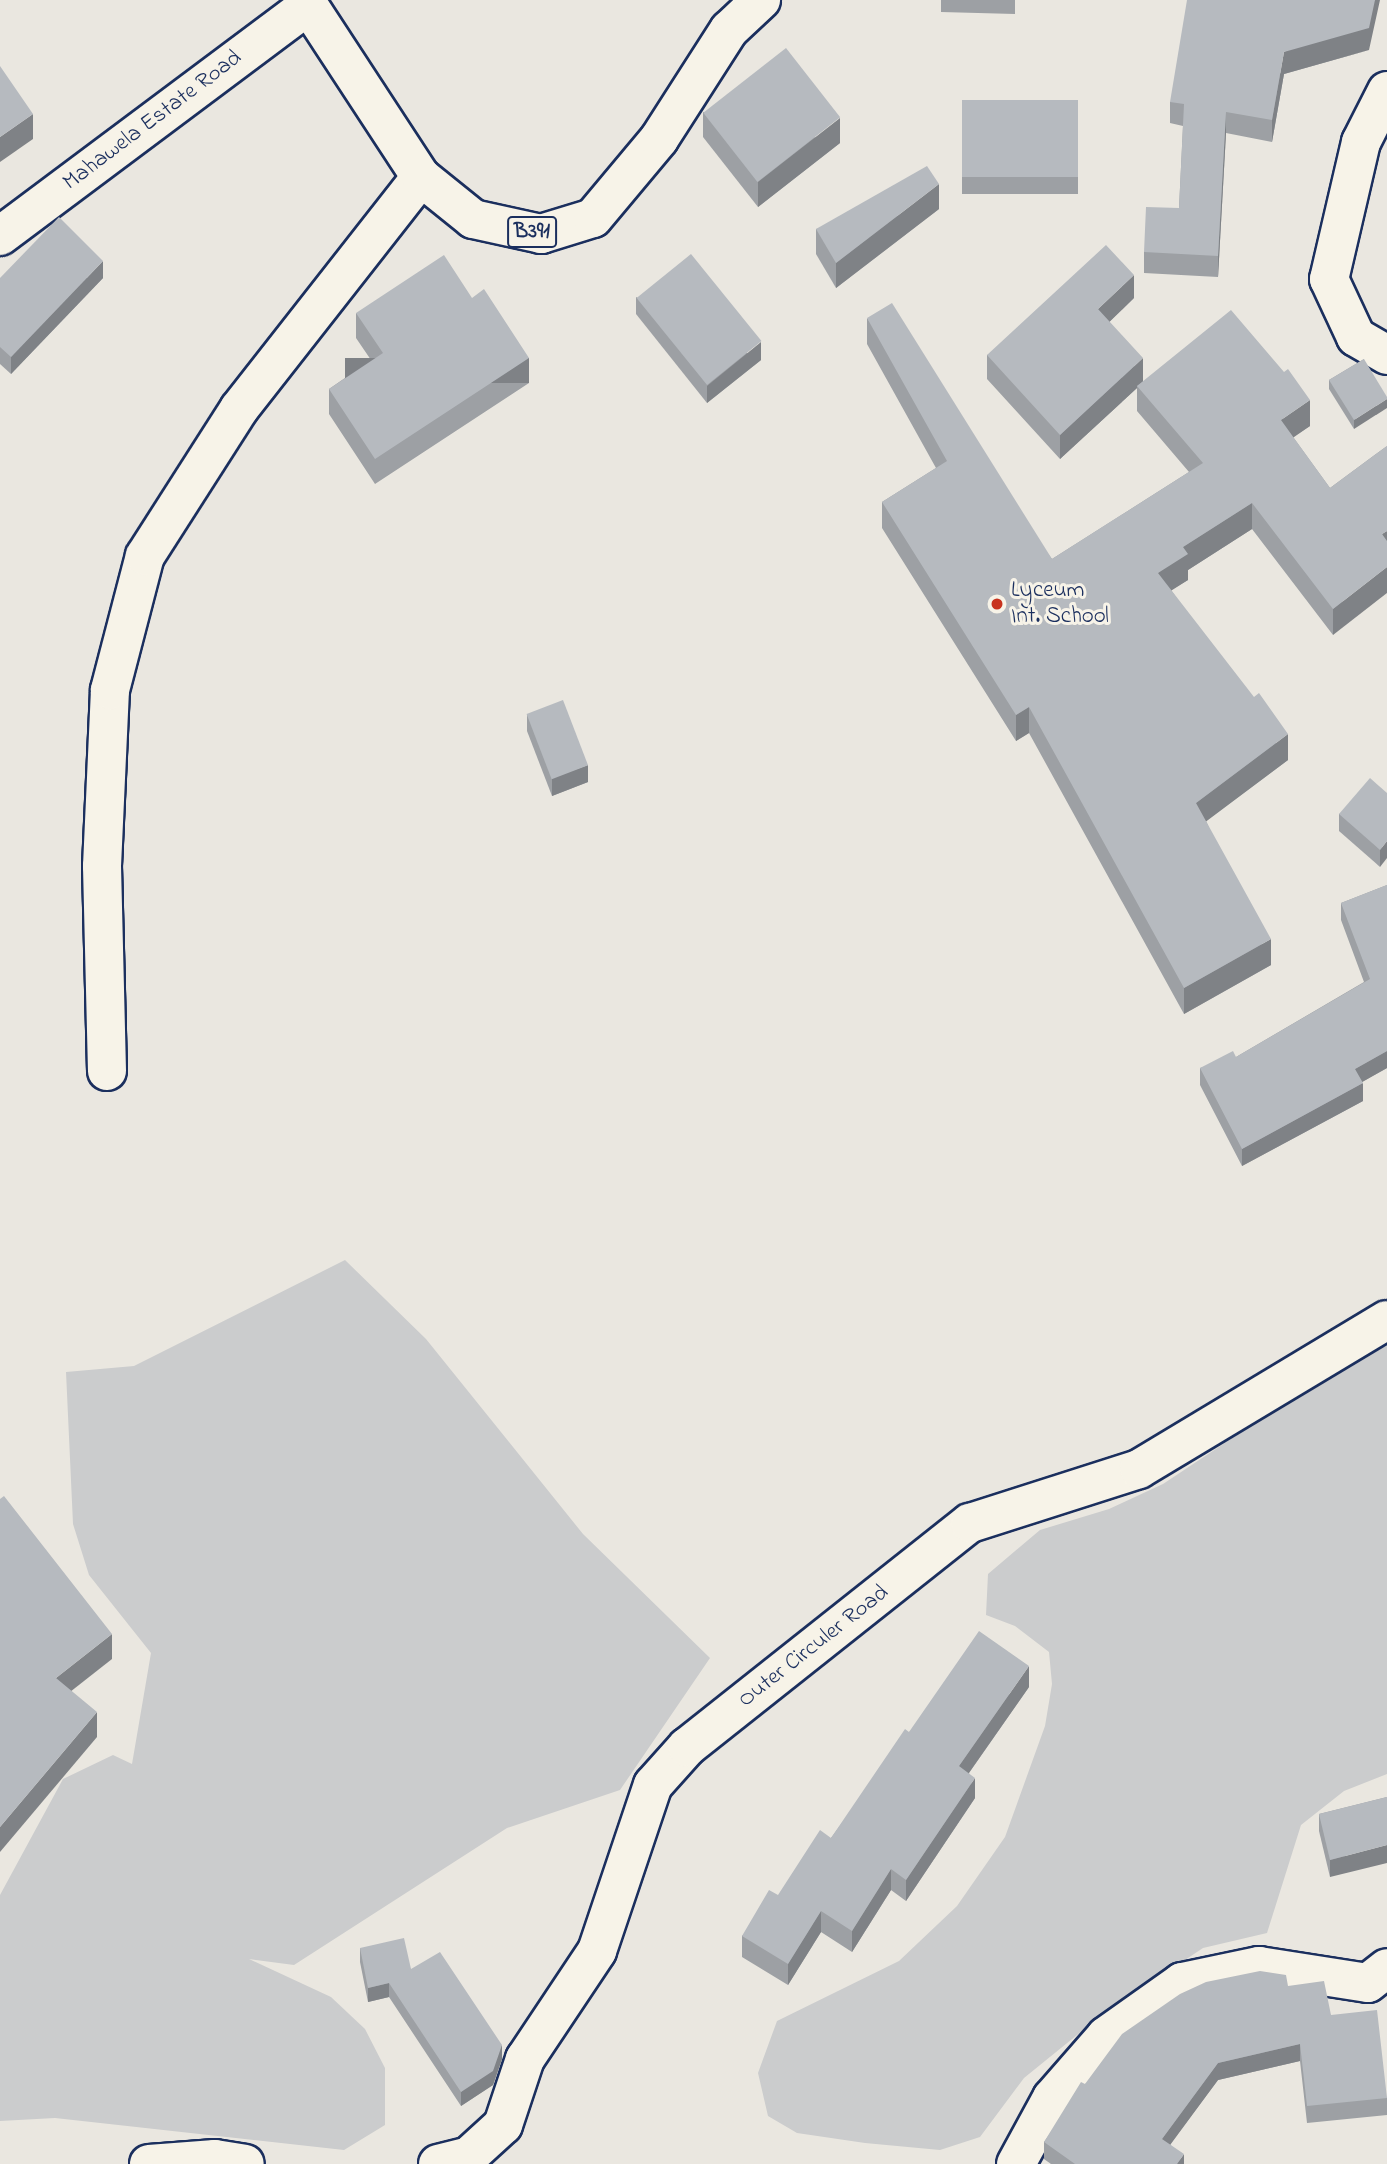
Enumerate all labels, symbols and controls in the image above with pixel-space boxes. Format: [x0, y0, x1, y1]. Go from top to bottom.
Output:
street label: Mahawela Estate Road [58, 45, 248, 197]
road number: B391 [506, 215, 558, 250]
place label: Lyceum Int. School [1011, 577, 1109, 631]
marker: Lyceum Int. School [989, 596, 1005, 612]
street label: Outer Circuler Road [733, 1580, 895, 1714]

